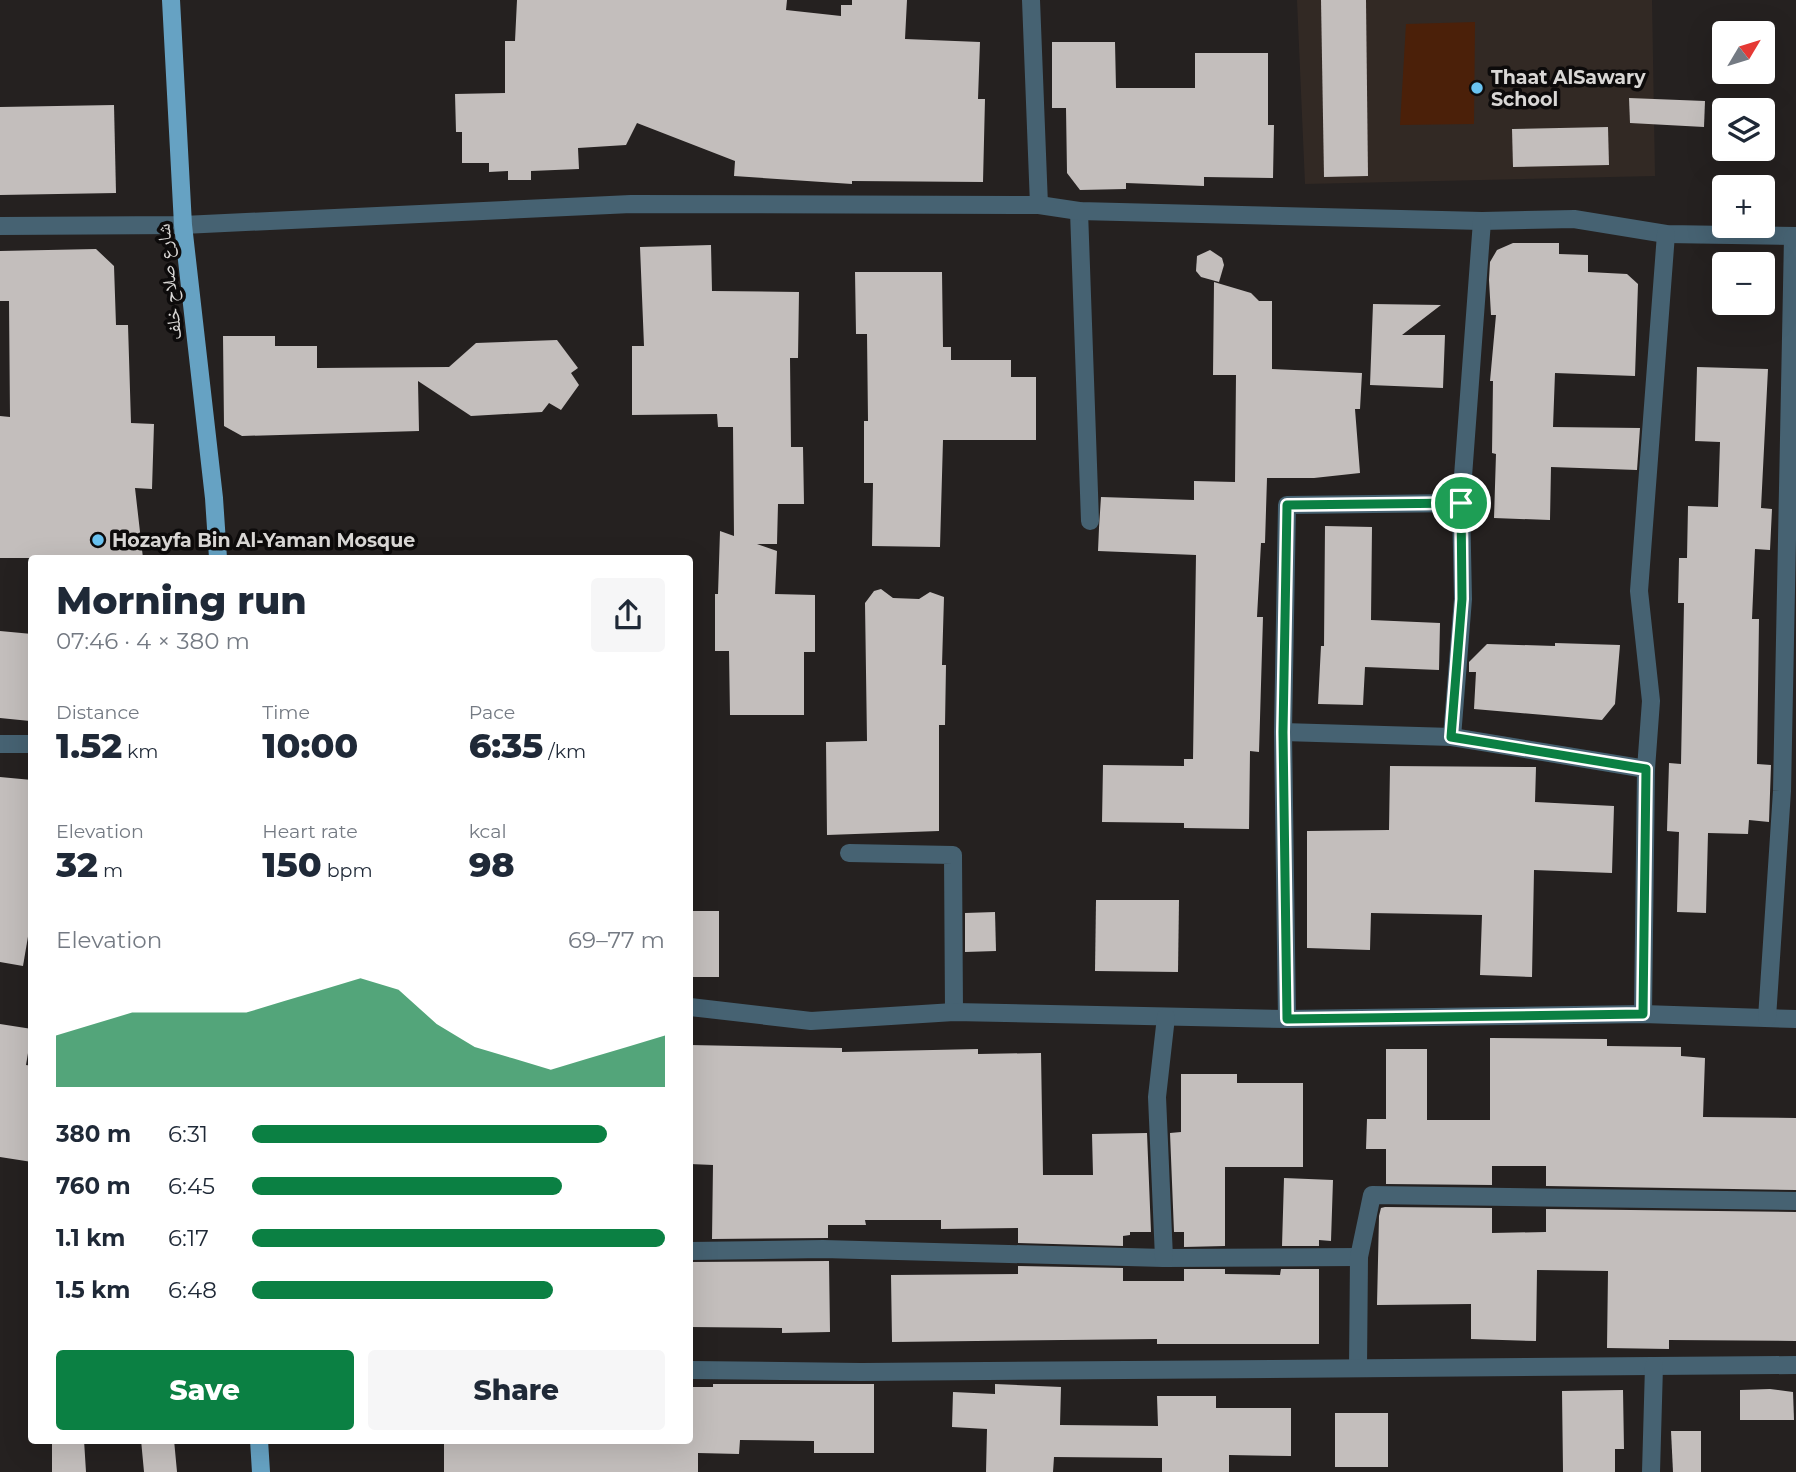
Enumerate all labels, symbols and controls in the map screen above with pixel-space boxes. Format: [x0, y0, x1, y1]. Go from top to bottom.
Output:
north arrow [1712, 21, 1774, 84]
map controls [1712, 21, 1775, 315]
place label: Thaat AlSawary School [1491, 66, 1646, 111]
marker: Thaat AlSawary School [1469, 80, 1485, 96]
button: layers [1712, 98, 1775, 161]
button: + [1712, 175, 1775, 238]
street label: شارع صلاح خلف [151, 223, 187, 341]
button: − [1712, 252, 1775, 315]
pin [1431, 473, 1491, 533]
icon: arrive [1442, 484, 1480, 522]
place label: Hozayfa Bin Al-Yaman Mosque [112, 529, 415, 552]
marker: Hozayfa Bin Al-Yaman Mosque [90, 532, 106, 548]
text: Morning run [56, 577, 307, 624]
button: share [591, 578, 665, 652]
text: 07:46 · 4 × 380 m [56, 627, 250, 655]
text: Distance [56, 701, 139, 724]
text: Time [262, 701, 310, 724]
text: Pace [469, 701, 515, 724]
text: 1.52 [56, 724, 122, 767]
text: 10:00 [262, 724, 358, 767]
text: 6:35 [469, 724, 543, 767]
text: km [122, 740, 158, 763]
text: /km [543, 740, 586, 763]
text: Elevation [56, 820, 144, 843]
text: Heart rate [262, 820, 358, 843]
text: kcal [469, 820, 507, 843]
text: 32 [56, 843, 98, 886]
text: 150 [262, 843, 322, 886]
text: 98 [469, 843, 515, 886]
text: m [98, 859, 123, 882]
text: bpm [322, 859, 373, 882]
text: Elevation [56, 926, 162, 954]
text: 69–77 m [568, 926, 665, 954]
text: 380 m [56, 1120, 131, 1148]
text: 6:31 [168, 1120, 208, 1148]
text: 760 m [56, 1172, 131, 1200]
text: 6:45 [168, 1172, 215, 1200]
text: 1.1 km [56, 1224, 125, 1252]
text: 6:17 [168, 1224, 209, 1252]
text: 1.5 km [56, 1276, 130, 1304]
text: 6:48 [168, 1276, 217, 1304]
button: Save [56, 1350, 354, 1430]
button: Share [368, 1350, 665, 1430]

